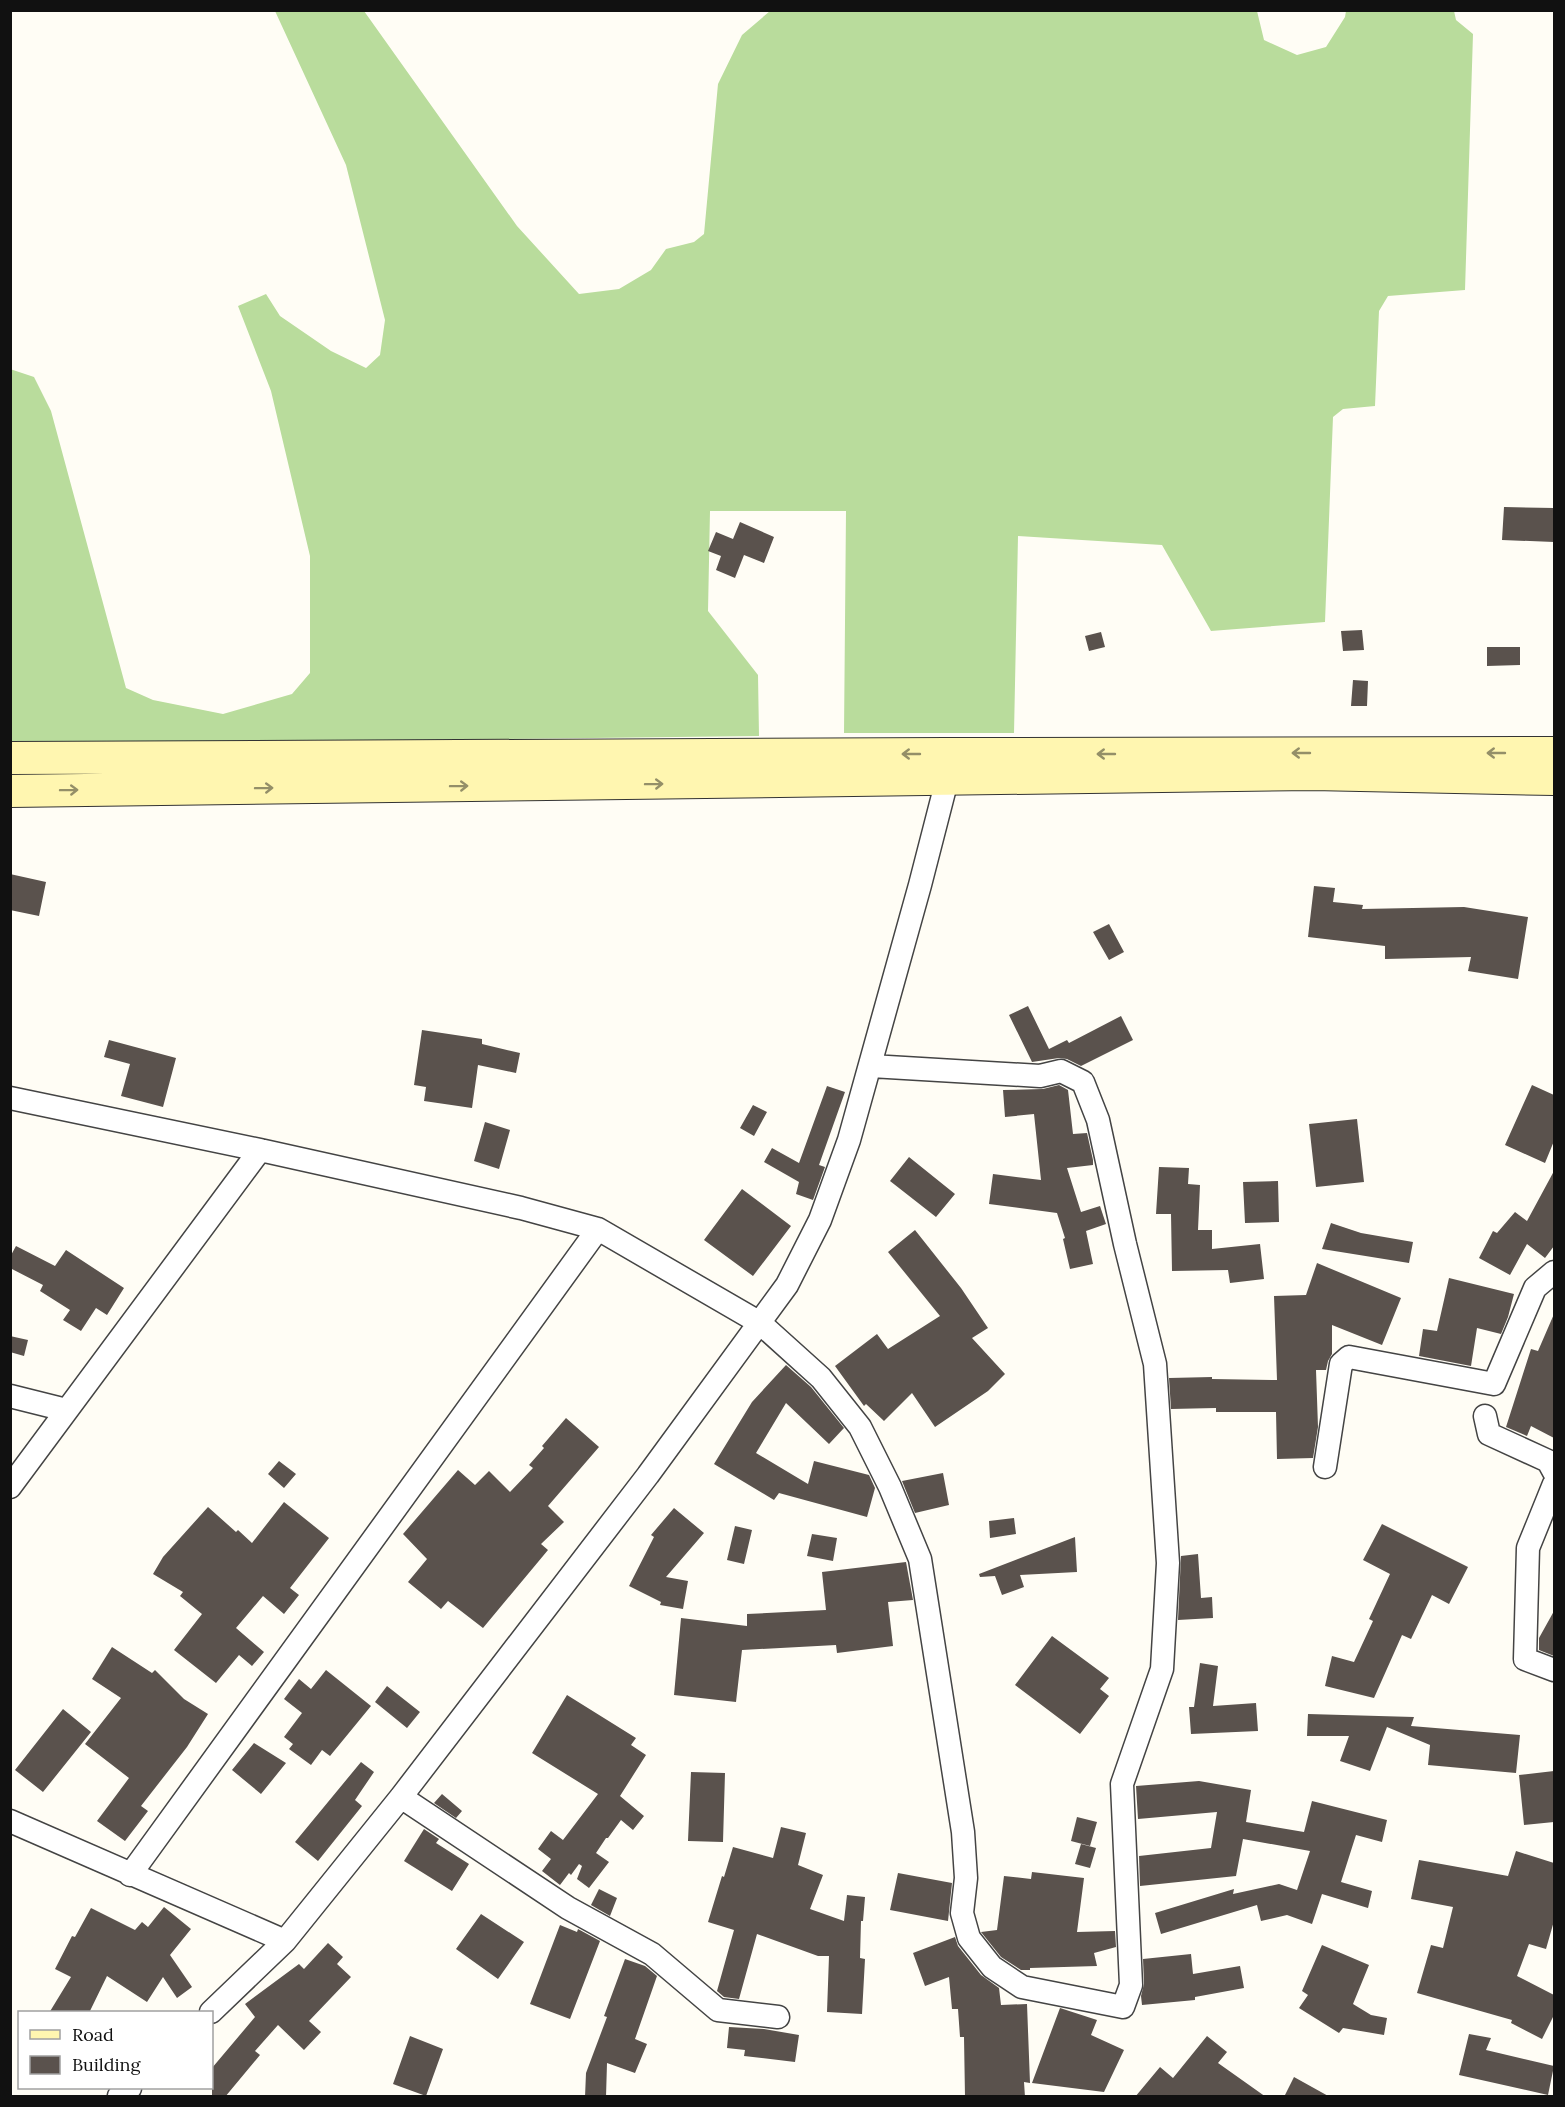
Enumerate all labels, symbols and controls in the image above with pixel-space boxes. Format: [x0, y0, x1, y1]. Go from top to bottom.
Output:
one-way arrow [1292, 747, 1312, 759]
one-way arrow [1487, 747, 1507, 759]
one-way arrow [902, 748, 922, 760]
one-way arrow [1097, 748, 1117, 760]
one-way arrow [643, 778, 663, 790]
one-way arrow [448, 780, 468, 792]
one-way arrow [253, 782, 273, 793]
one-way arrow [58, 784, 78, 796]
legend [18, 2011, 213, 2089]
text: Road [72, 2023, 114, 2046]
text: Building [72, 2053, 142, 2076]

